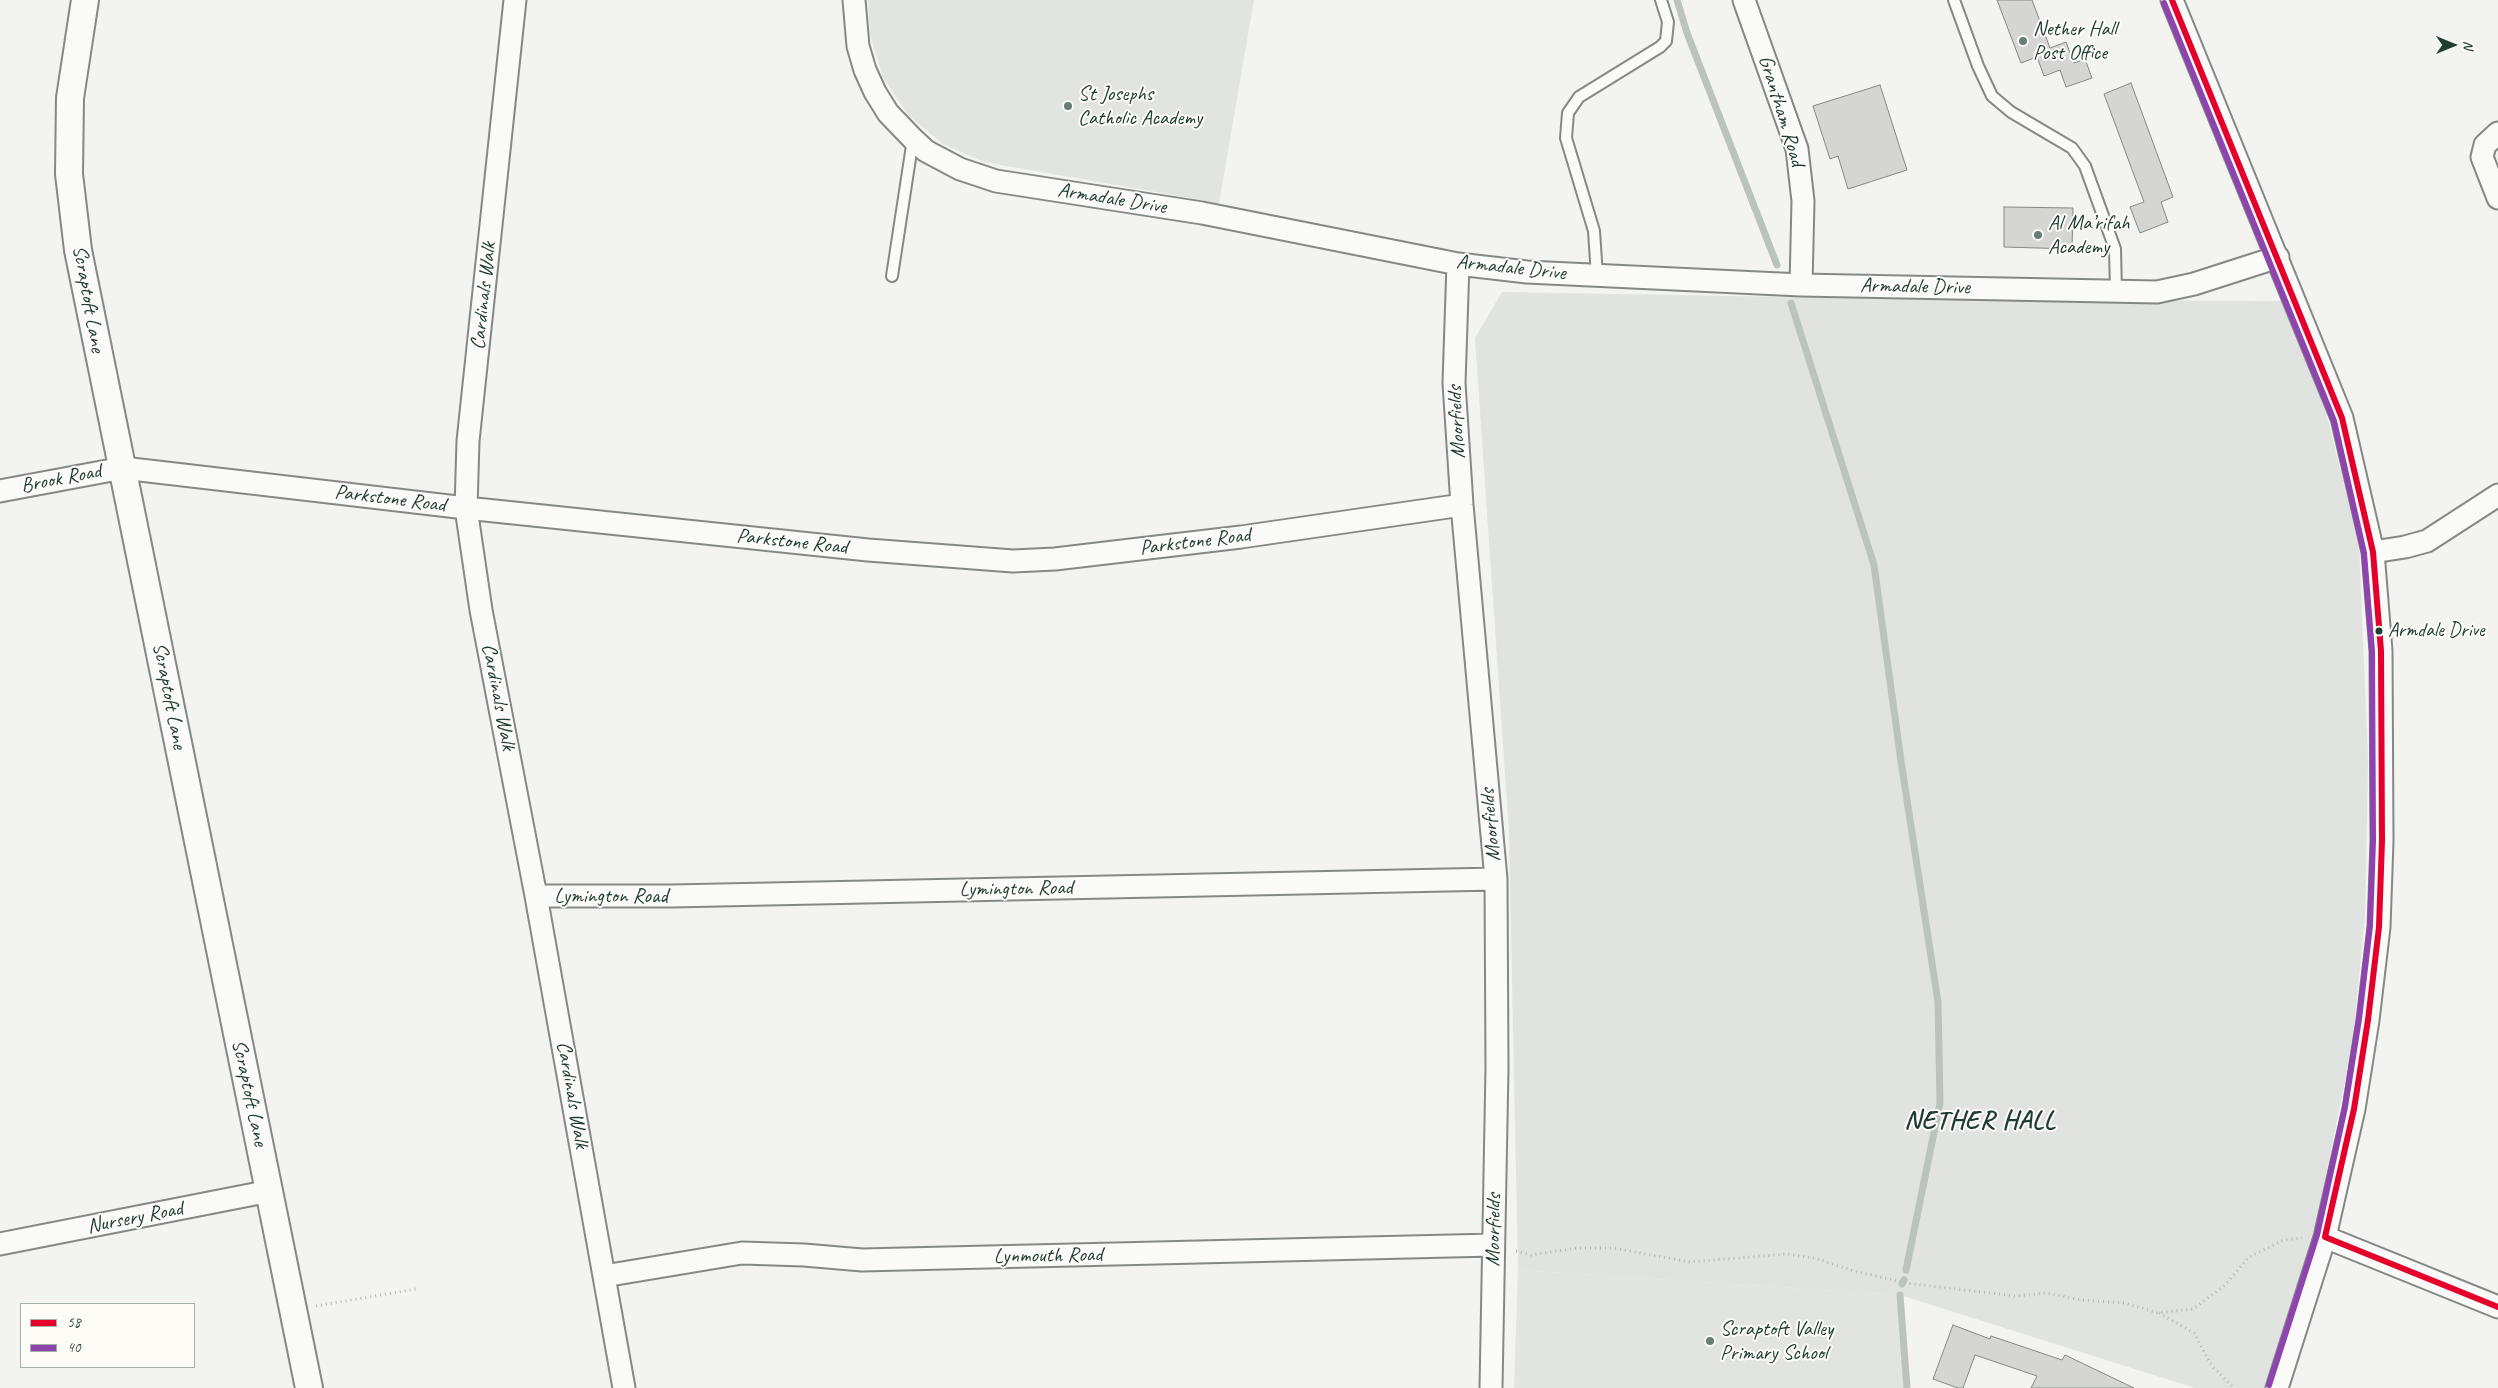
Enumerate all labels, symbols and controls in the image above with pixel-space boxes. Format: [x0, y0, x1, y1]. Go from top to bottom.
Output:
place label: Nether Hall Post Office [2033, 16, 2117, 66]
north arrow [2428, 20, 2478, 70]
marker: Nether Hall Post Office [2017, 35, 2029, 47]
text: N [2460, 41, 2477, 49]
street label: Grantham Road [1752, 53, 1810, 169]
place label: St Josephs Catholic Academy [1078, 81, 1202, 131]
marker: St Josephs Catholic Academy [1062, 100, 1074, 112]
street label: Armadale Drive [1056, 178, 1168, 220]
place label: Al Ma’rifah Academy [2048, 210, 2130, 260]
marker: Al Ma’rifah Academy [2032, 229, 2044, 241]
street label: Cardinals Walk [466, 241, 502, 351]
street label: Scraptoft Lane [66, 244, 110, 354]
street label: Armadale Drive [1455, 250, 1567, 286]
street label: Armadale Drive [1860, 273, 1970, 301]
street label: Moorfields [1443, 385, 1471, 459]
street label: Brook Road [19, 459, 103, 499]
street label: Parkstone Road [333, 480, 447, 518]
street label: Parkstone Road [1138, 523, 1252, 561]
street label: Parkstone Road [735, 524, 849, 560]
place label: Armdale Drive [2388, 619, 2485, 643]
marker: Armdale Drive [2374, 626, 2384, 636]
street label: Scraptoft Lane [146, 641, 192, 751]
street label: Cardinals Walk [475, 641, 521, 753]
street label: Moorfields [1475, 788, 1507, 862]
street label: Lymington Road [959, 875, 1073, 903]
street label: Lymington Road [554, 883, 668, 909]
street label: Scraptoft Lane [225, 1038, 273, 1148]
street label: Cardinals Walk [550, 1040, 594, 1150]
district label: NETHER HALL [1903, 1105, 2057, 1137]
street label: Moorfields [1481, 1193, 1507, 1267]
street label: Nursery Road [85, 1196, 185, 1240]
street label: Lynmouth Road [993, 1242, 1103, 1270]
legend [20, 1303, 195, 1368]
text: 58 [67, 1313, 81, 1332]
place label: Scraptoft Valley Primary School [1720, 1316, 1833, 1366]
marker: Scraptoft Valley Primary School [1704, 1335, 1716, 1347]
text: 40 [67, 1338, 81, 1357]

